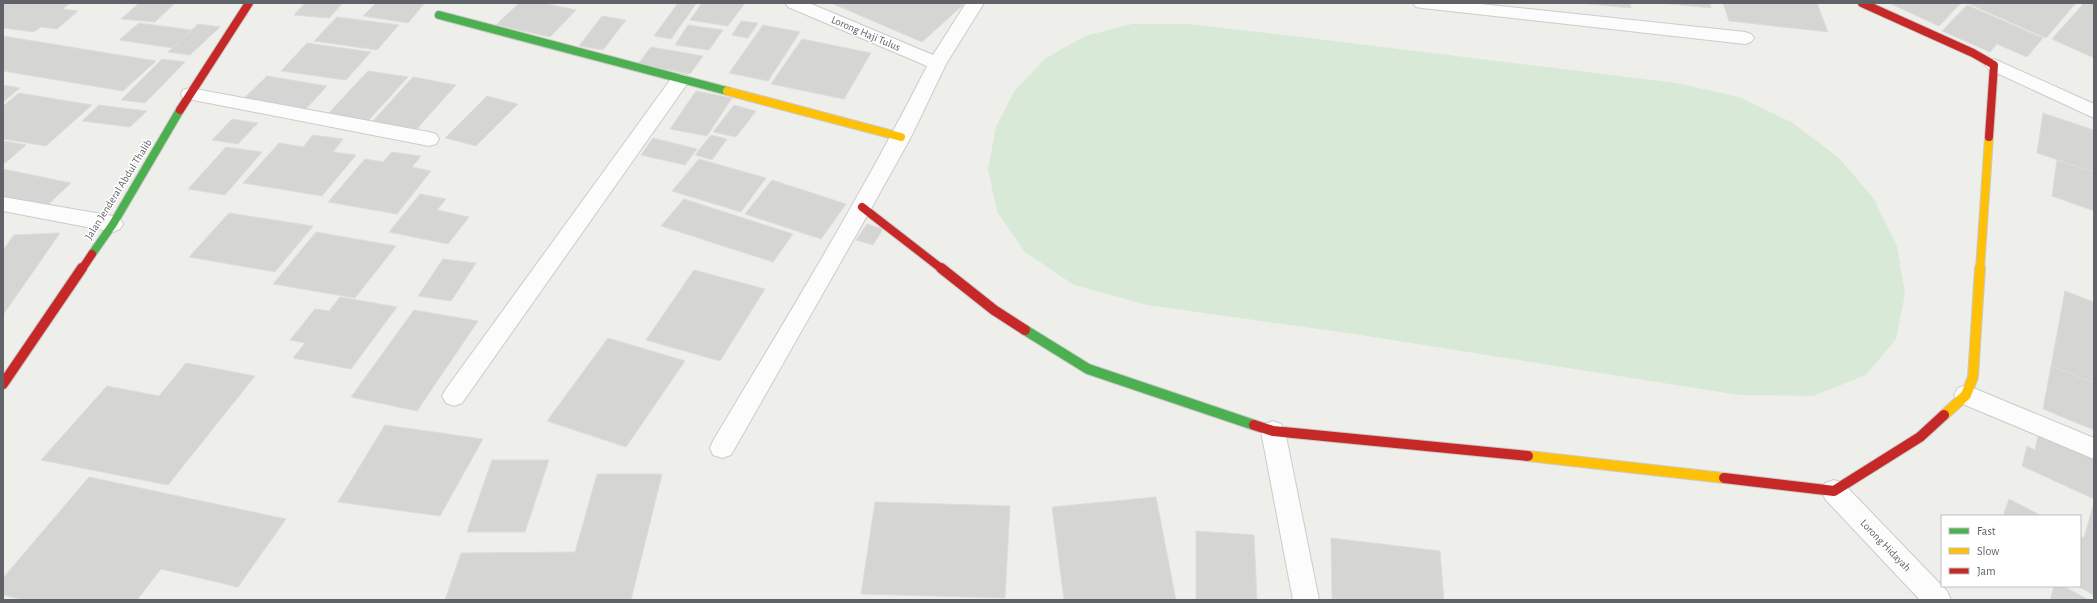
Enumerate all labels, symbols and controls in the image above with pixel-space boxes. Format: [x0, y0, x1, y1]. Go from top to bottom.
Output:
street label: Lorong Haji Tulus [830, 14, 902, 53]
street label: Jalan Jenderal Abdul Thalib [83, 137, 154, 241]
legend [1941, 515, 2081, 587]
street label: Lorong Hidayah [1858, 517, 1913, 573]
text: Fast [1977, 525, 1996, 537]
text: Slow [1977, 545, 1999, 557]
text: Jam [1977, 565, 1996, 577]

